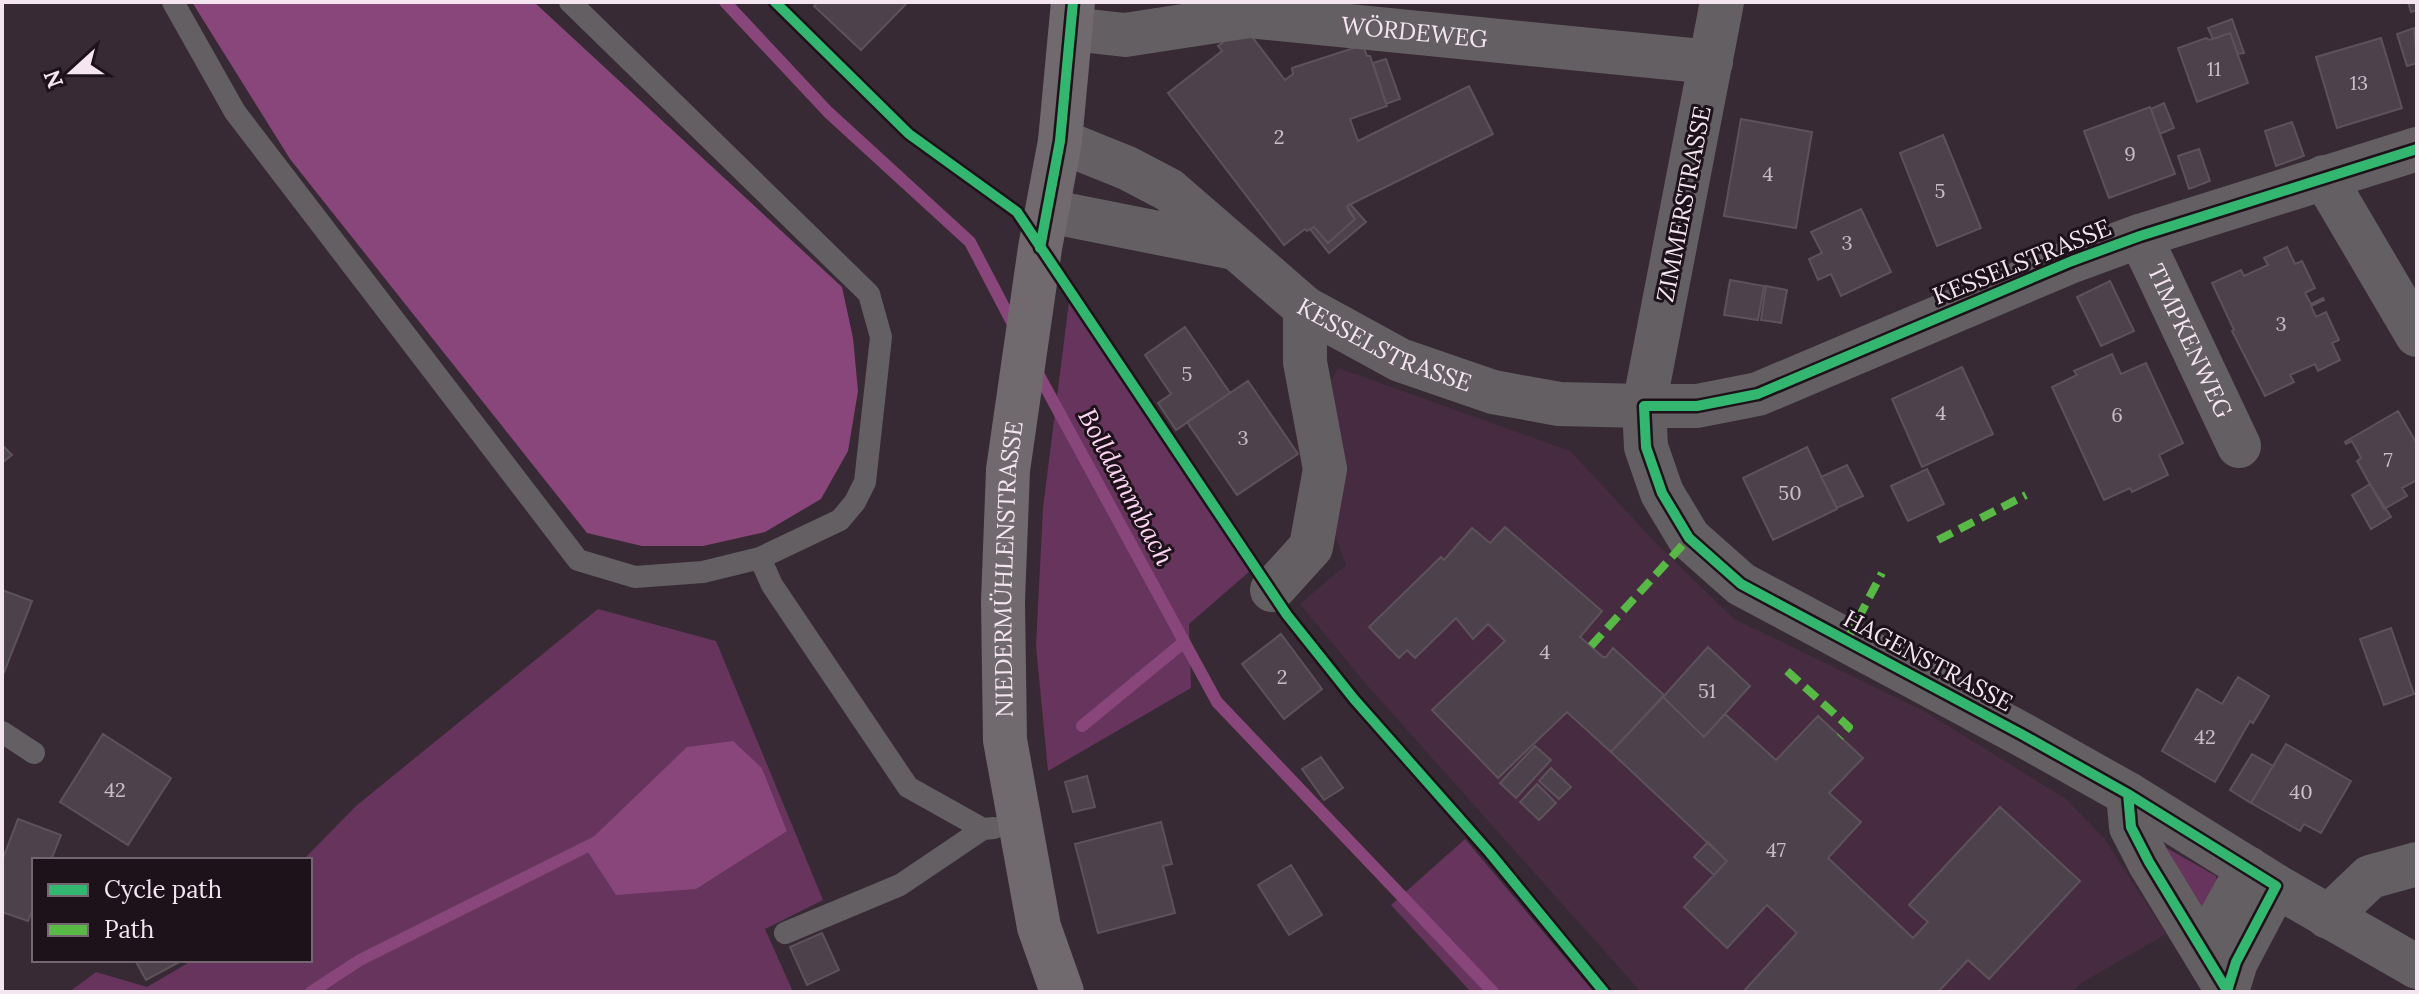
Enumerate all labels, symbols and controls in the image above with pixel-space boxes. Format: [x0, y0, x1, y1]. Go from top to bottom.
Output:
street label: WÖRDEWEG [1340, 9, 1489, 55]
north arrow [32, 32, 112, 112]
house number: 11 [2207, 56, 2221, 81]
text: N [37, 66, 69, 92]
house number: 13 [2350, 70, 2368, 95]
street label: ZIMMERSTRASSE [1649, 103, 1718, 305]
house number: 2 [1274, 124, 1284, 149]
house number: 9 [2124, 141, 2136, 166]
house number: 4 [1763, 161, 1774, 186]
house number: 5 [1935, 178, 1945, 203]
street label: KESSELSTRASSE [1928, 212, 2116, 311]
house number: 3 [1841, 230, 1853, 255]
street label: TIMPKENWEG [2140, 259, 2239, 423]
street label: KESSELSTRASSE [1292, 291, 1476, 399]
house number: 3 [2275, 311, 2287, 336]
house number: 5 [1182, 361, 1192, 386]
house number: 4 [1936, 400, 1947, 425]
house number: 6 [2111, 402, 2123, 427]
water label: Bolldammbach [1071, 403, 1182, 571]
street label: NIEDERMÜHLENSTRASSE [987, 419, 1030, 718]
house number: 3 [1237, 425, 1249, 450]
house number: 7 [2383, 447, 2393, 472]
house number: 50 [1778, 480, 1802, 505]
street label: HAGENSTRASSE [1838, 603, 2018, 718]
house number: 4 [1540, 639, 1551, 664]
house number: 2 [1277, 664, 1287, 689]
house number: 51 [1698, 678, 1716, 703]
house number: 42 [2194, 724, 2216, 749]
house number: 42 [104, 777, 126, 802]
house number: 40 [2289, 779, 2313, 804]
house number: 47 [1766, 837, 1786, 862]
legend [32, 858, 312, 962]
text: Cycle path [104, 874, 222, 905]
text: Path [104, 914, 154, 945]

